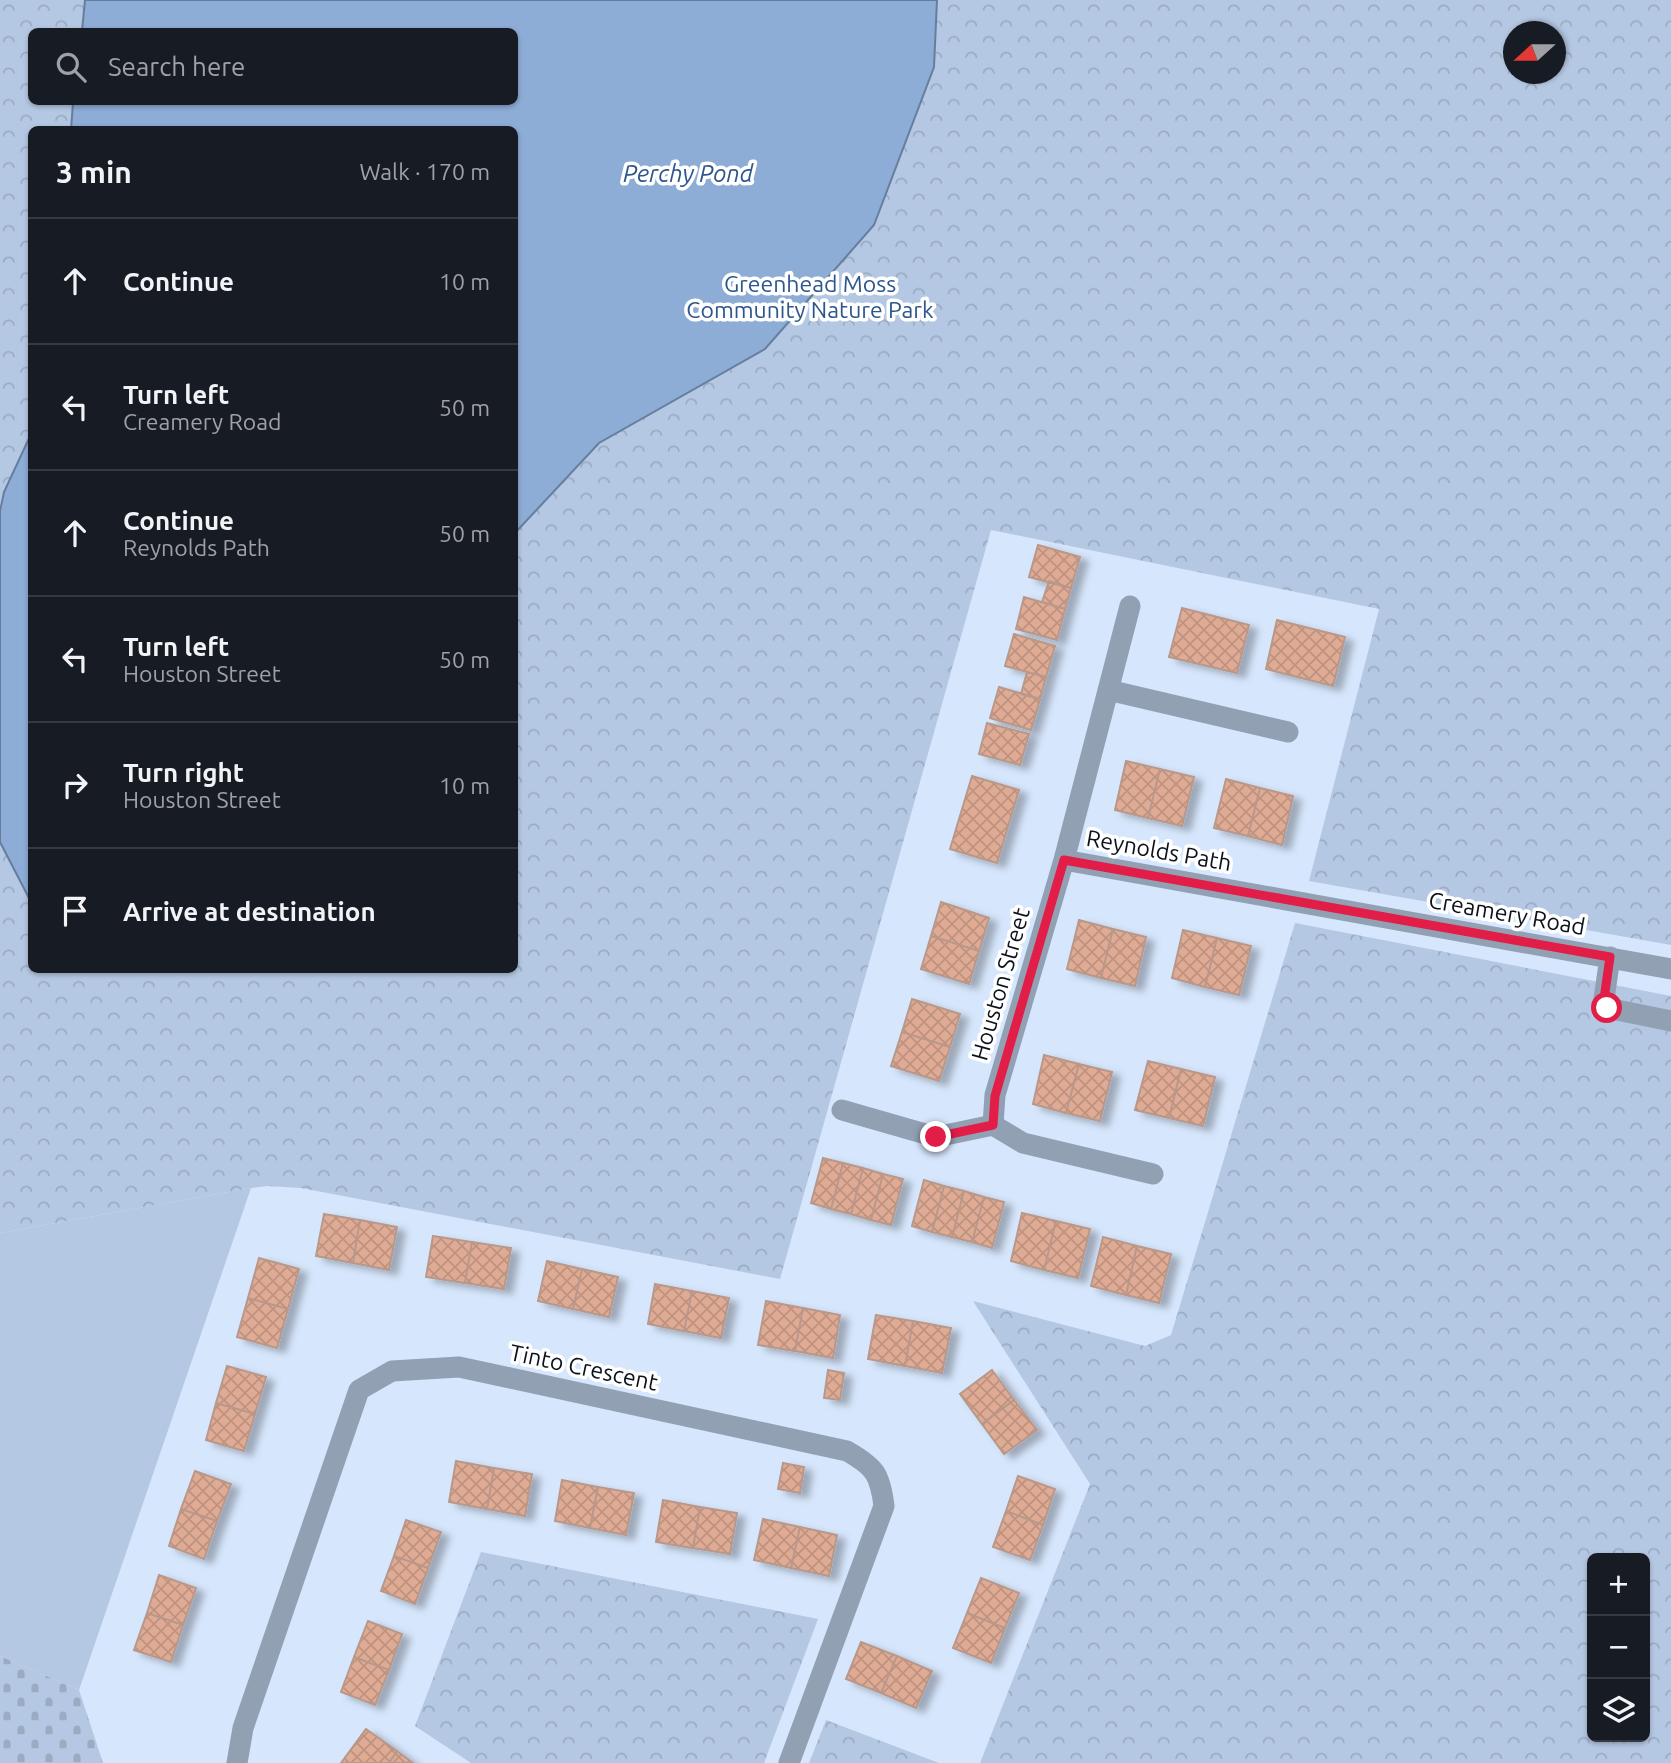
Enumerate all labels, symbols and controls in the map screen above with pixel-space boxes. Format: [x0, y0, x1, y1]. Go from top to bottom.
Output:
north arrow [1503, 21, 1566, 84]
search box [28, 28, 518, 105]
icon: search [52, 48, 90, 86]
text: Search here [108, 52, 245, 81]
text: 3 min [56, 155, 132, 189]
text: Walk · 170 m [359, 159, 490, 184]
water label: Perchy Pond [623, 160, 754, 187]
icon: ahead [56, 262, 94, 300]
text: Continue [123, 267, 234, 296]
text: 10 m [439, 269, 490, 294]
park label: Greenhead Moss Community Nature Park [686, 271, 934, 322]
text: Turn left [123, 380, 229, 409]
icon: left [56, 388, 94, 426]
text: 50 m [439, 395, 490, 420]
text: Creamery Road [123, 409, 281, 434]
text: Continue [123, 506, 234, 535]
icon: ahead [56, 514, 94, 552]
text: 50 m [439, 521, 490, 546]
text: Reynolds Path [123, 535, 270, 560]
text: Turn left [123, 632, 229, 661]
icon: left [56, 640, 94, 678]
text: 50 m [439, 647, 490, 672]
text: Houston Street [123, 661, 281, 686]
text: Turn right [123, 758, 244, 787]
icon: right [56, 766, 94, 804]
text: 10 m [439, 773, 490, 798]
text: Houston Street [123, 787, 281, 812]
street label: Reynolds Path [1084, 825, 1234, 875]
street label: Creamery Road [1427, 887, 1587, 939]
icon: arrive [56, 892, 94, 930]
text: Arrive at destination [123, 897, 376, 926]
street label: Houston Street [966, 905, 1034, 1063]
route start [1591, 992, 1622, 1023]
route end [920, 1121, 951, 1152]
street label: Tinto Crescent [508, 1339, 660, 1395]
map controls [1587, 1553, 1650, 1742]
button: + [1587, 1553, 1650, 1616]
button: − [1587, 1616, 1650, 1679]
button: layers [1587, 1679, 1650, 1742]

